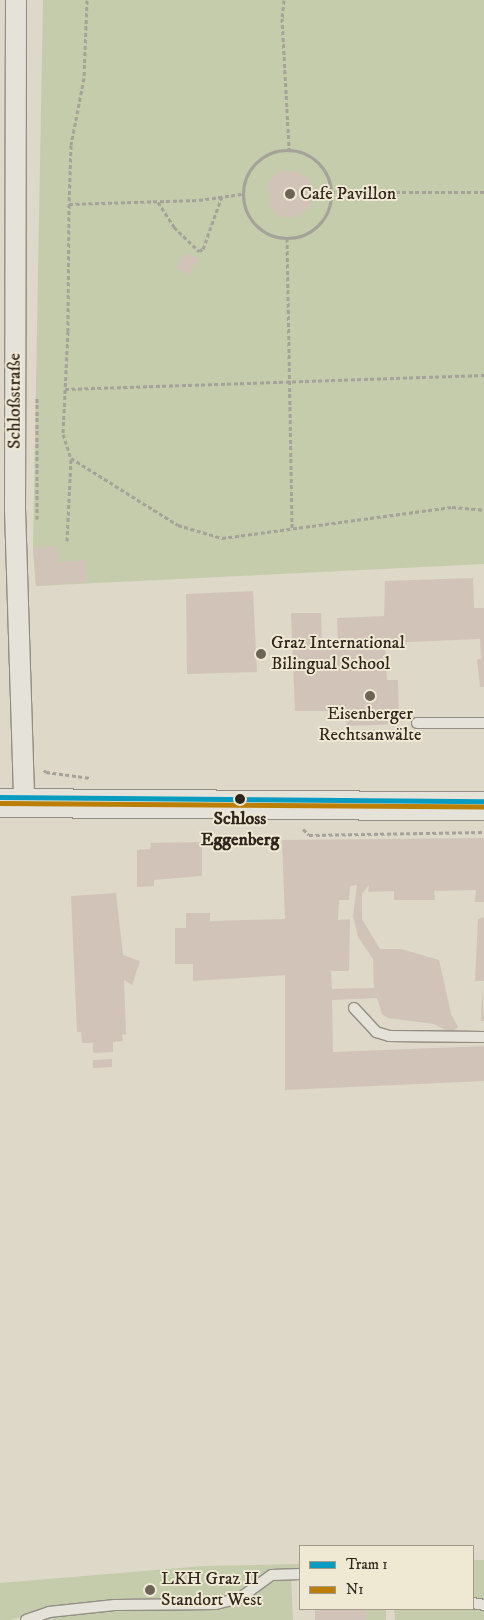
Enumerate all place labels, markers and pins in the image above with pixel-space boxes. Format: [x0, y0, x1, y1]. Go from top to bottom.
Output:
place label: Cafe Pavillon [300, 183, 396, 205]
marker: Cafe Pavillon [284, 188, 296, 200]
place label: Graz International Bilingual School [271, 633, 405, 676]
marker: Graz International Bilingual School [255, 648, 267, 660]
marker: Eisenberger Rechtsanwälte [364, 690, 376, 702]
place label: Eisenberger Rechtsanwälte [319, 704, 421, 746]
marker: Schloss Eggenberg [232, 791, 248, 807]
place label: Schloss Eggenberg [201, 809, 279, 852]
place label: LKH Graz II Standort West [161, 1569, 262, 1612]
marker: LKH Graz II Standort West [143, 1583, 157, 1597]

